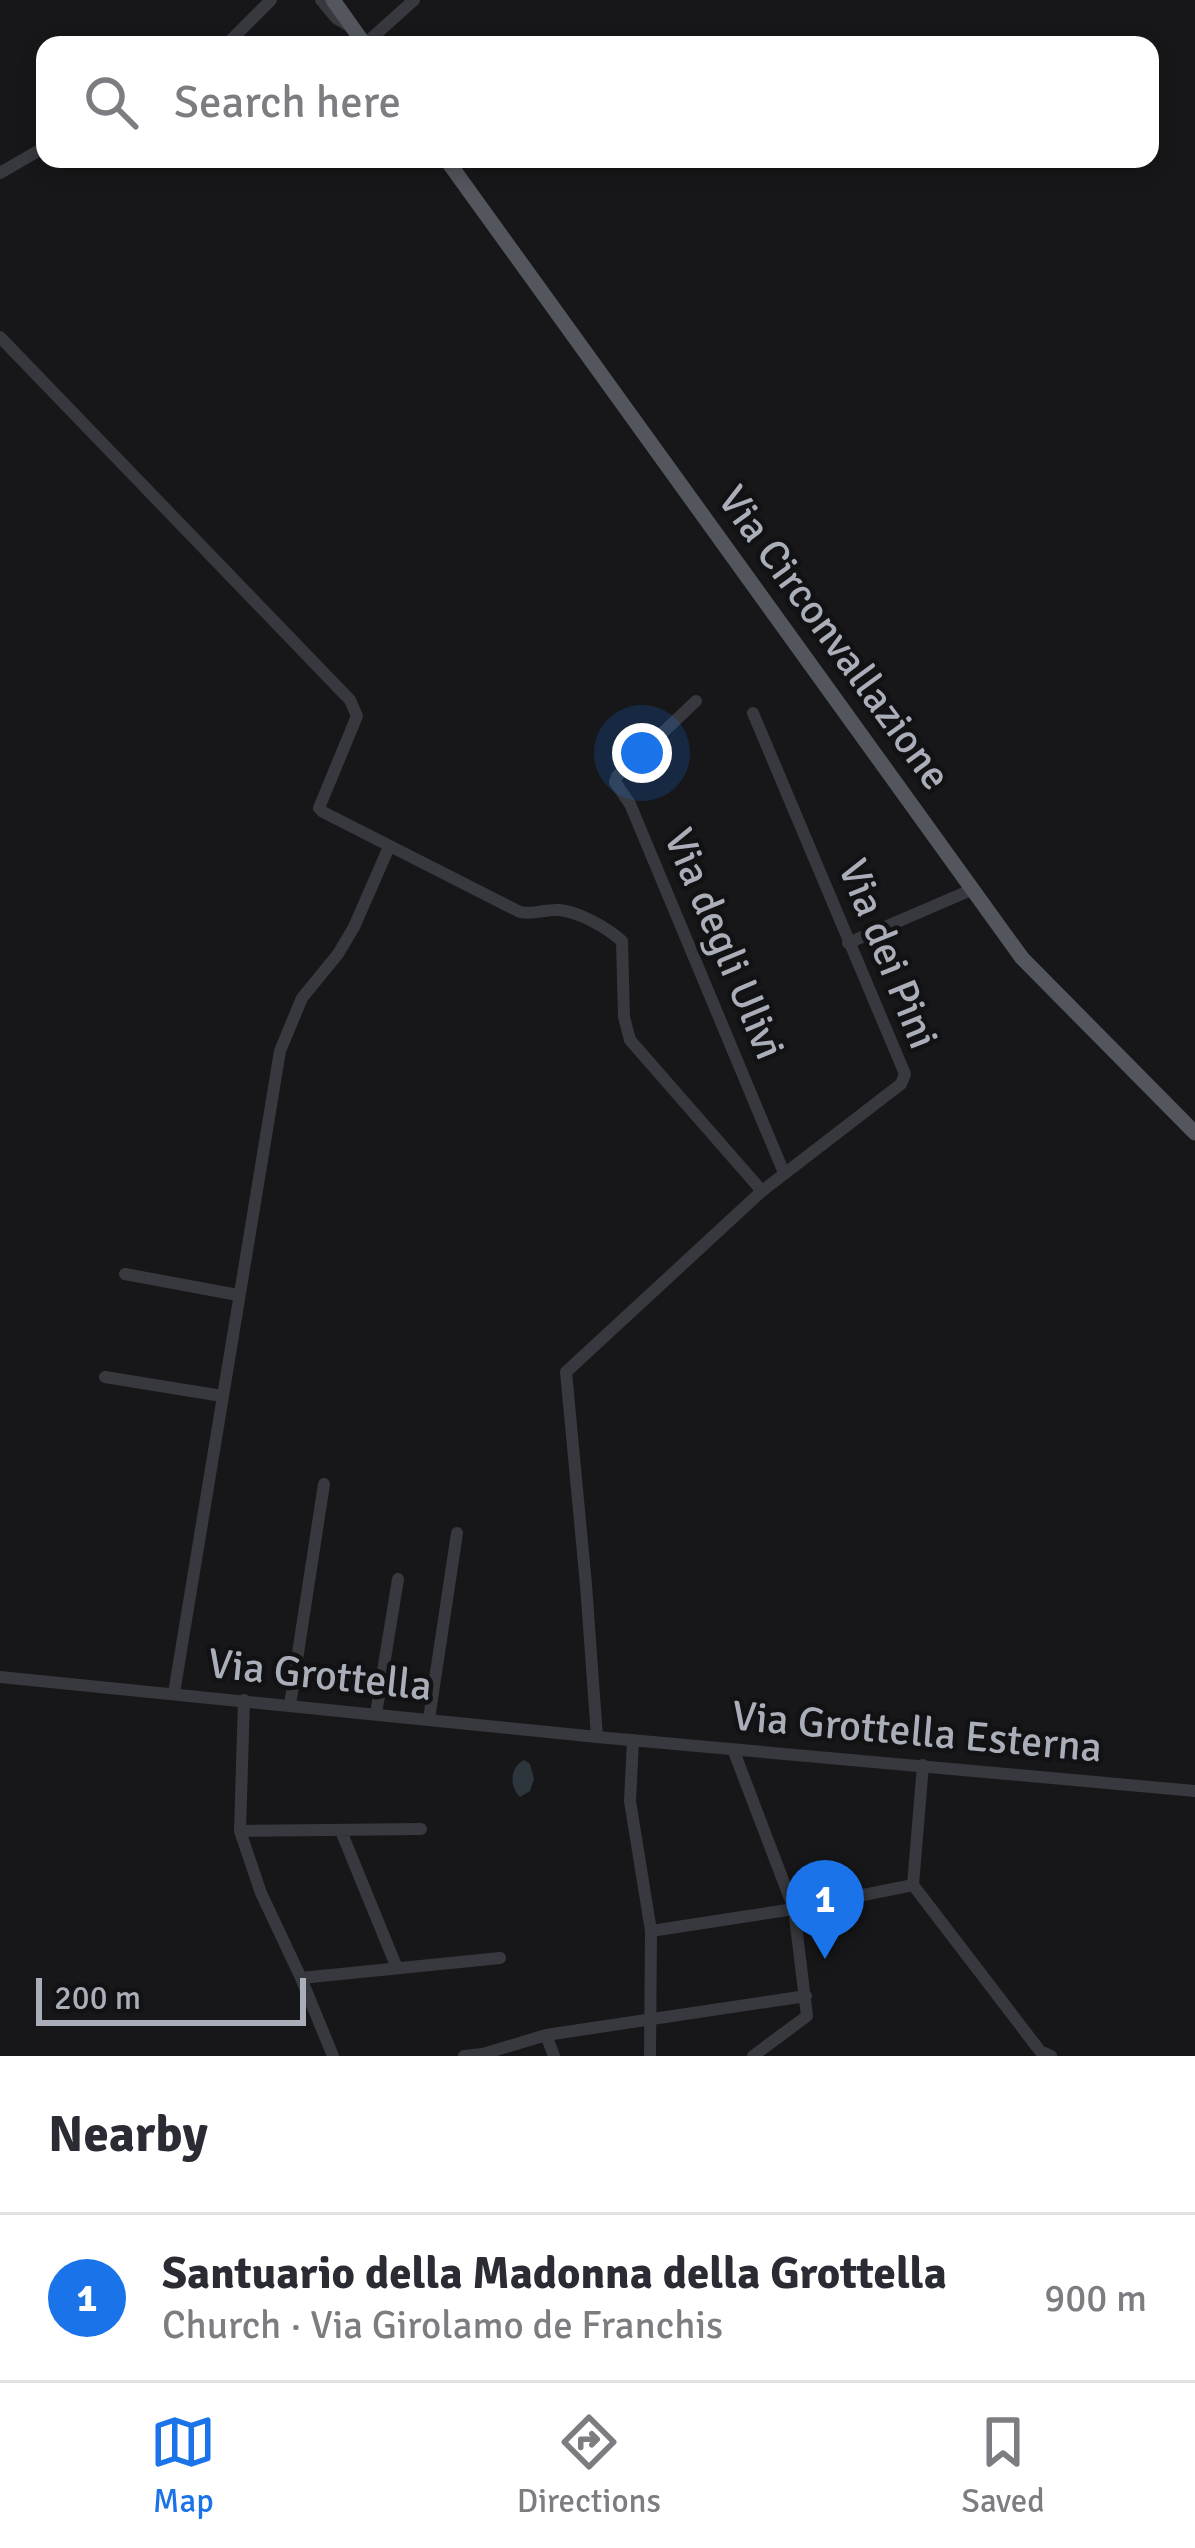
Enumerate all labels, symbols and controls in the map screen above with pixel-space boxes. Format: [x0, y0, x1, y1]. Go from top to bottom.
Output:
search box [36, 36, 1159, 168]
icon: search [78, 69, 144, 135]
text: Search here [174, 75, 401, 130]
street label: Via Circonvallazione [707, 476, 961, 800]
your location [612, 723, 672, 783]
street label: Via degli Ulivi [653, 821, 795, 1067]
street label: Via dei Pini [827, 852, 949, 1056]
street label: Via Grottella [206, 1638, 434, 1712]
street label: Via Grottella Esterna [730, 1690, 1104, 1774]
pin: 1 [786, 1860, 864, 1959]
scale bar [36, 1972, 306, 2025]
text: 200 m [54, 1978, 141, 2019]
text: Nearby [48, 2103, 208, 2166]
text: Santuario della Madonna della Grottella [162, 2246, 947, 2301]
text: 1 [76, 2274, 98, 2322]
text: 900 m [1044, 2274, 1147, 2322]
text: Church · Via Girolamo de Franchis [162, 2301, 723, 2349]
tab: Map [150, 2409, 216, 2522]
tab: Directions [517, 2409, 661, 2522]
tab: Saved [962, 2409, 1045, 2522]

